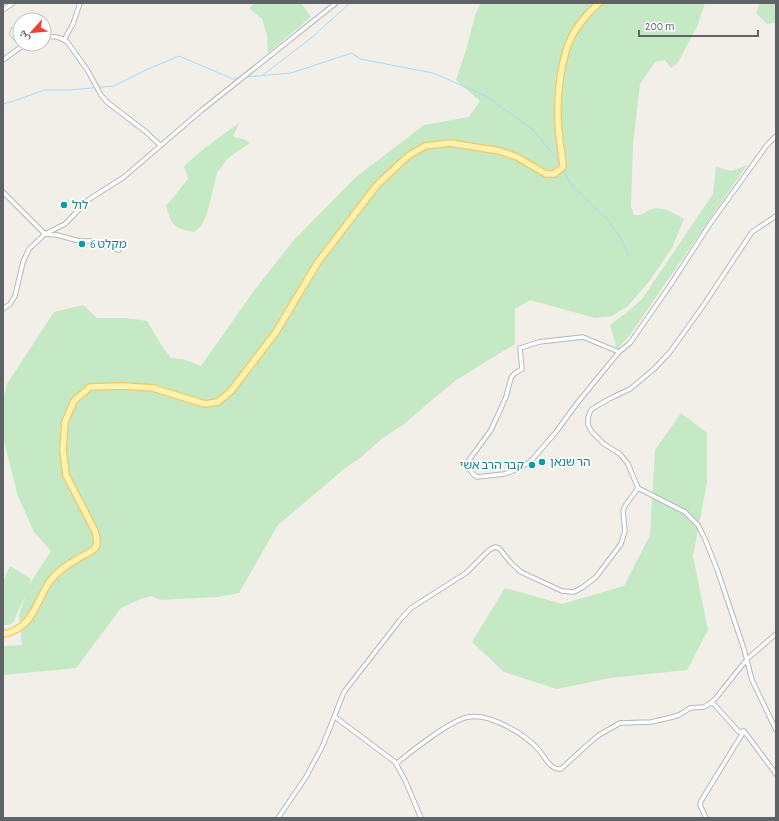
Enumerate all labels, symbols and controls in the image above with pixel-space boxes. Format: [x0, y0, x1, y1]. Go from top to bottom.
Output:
north arrow [12, 12, 52, 52]
scale bar [639, 12, 758, 38]
text: 200 m [645, 20, 675, 32]
text: ش [16, 27, 33, 44]
place label: לול [72, 199, 88, 211]
marker: לול [59, 200, 69, 210]
place label: מקלט 6 [90, 238, 127, 250]
marker: מקלט 6 [77, 239, 87, 249]
place label: הר שנאן [550, 456, 591, 468]
marker: הר שנאן [537, 457, 547, 467]
place label: קבר הרב אשי [460, 459, 524, 471]
marker: קבר הרב אשי [527, 460, 537, 470]

